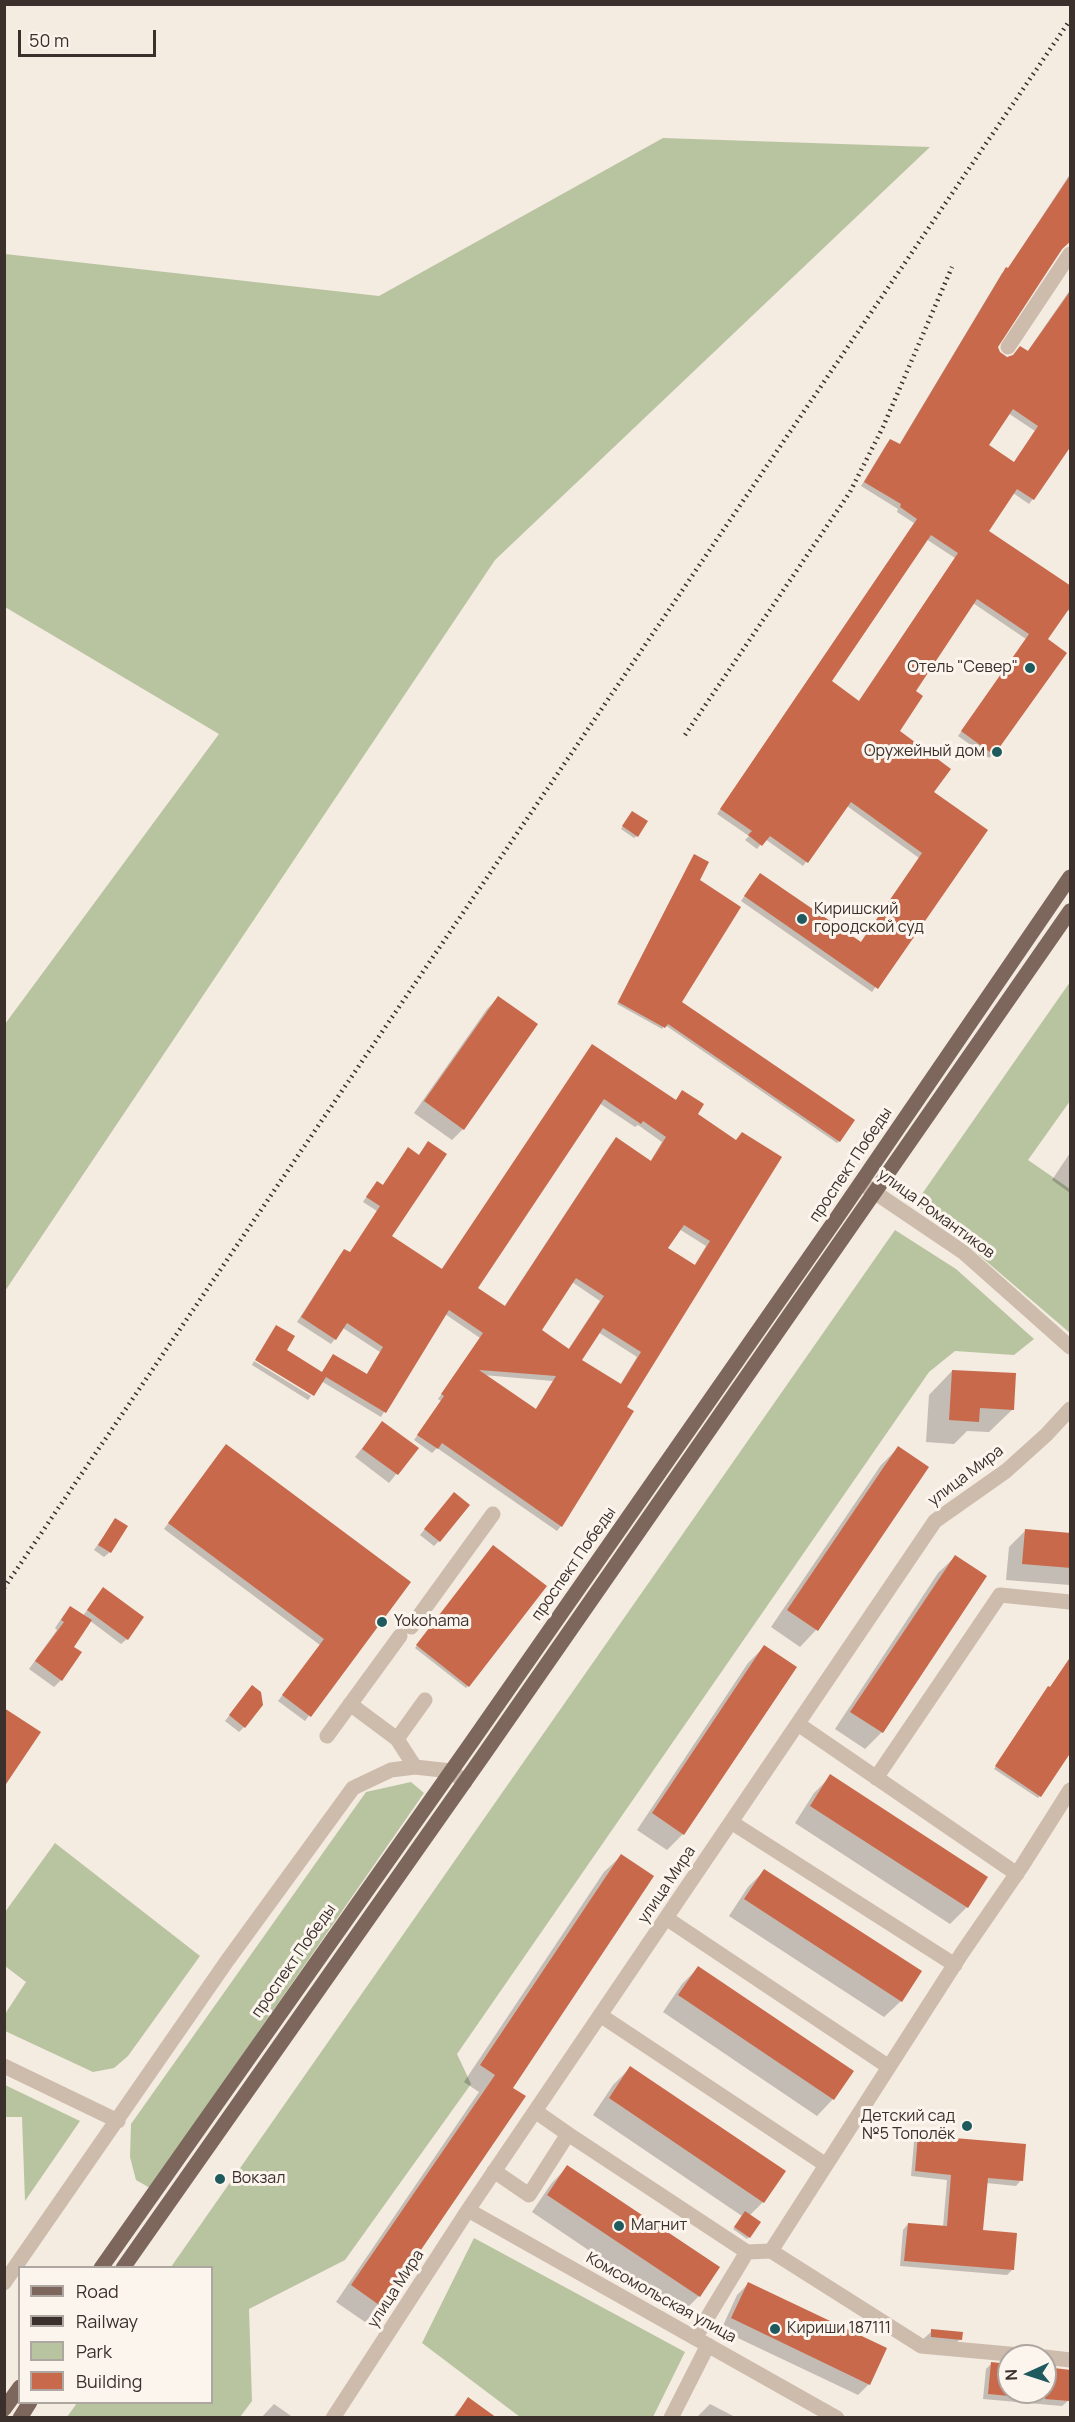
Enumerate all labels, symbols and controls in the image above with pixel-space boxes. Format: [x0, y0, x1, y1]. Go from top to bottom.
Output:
scale bar [21, 18, 159, 56]
text: 50 m [29, 28, 69, 52]
place label: Отель "Север" [907, 658, 1018, 678]
marker: Отель "Север" [1023, 661, 1037, 675]
place label: Оружейный дом [864, 742, 985, 762]
marker: Оружейный дом [990, 745, 1004, 759]
place label: Киришский городской суд [814, 900, 924, 938]
marker: Киришский городской суд [795, 912, 809, 926]
street label: проспект Победы [806, 1104, 896, 1226]
street label: улица Романтиков [874, 1165, 998, 1263]
street label: улица Мира [925, 1441, 1007, 1511]
street label: проспект Победы [528, 1504, 620, 1624]
place label: Yokohama [394, 1612, 469, 1632]
marker: Yokohama [375, 1615, 389, 1629]
street label: улица Мира [634, 1843, 700, 1927]
street label: проспект Победы [248, 1901, 340, 2021]
place label: Детский сад №5 Тополёк [861, 2107, 955, 2145]
marker: Детский сад №5 Тополёк [960, 2119, 974, 2133]
place label: Вокзал [232, 2169, 285, 2189]
marker: Вокзал [213, 2172, 227, 2186]
place label: Магнит [631, 2216, 687, 2236]
marker: Магнит [612, 2219, 626, 2233]
street label: улица Мира [364, 2246, 428, 2332]
street label: Комсомольская улица [583, 2249, 739, 2347]
legend [18, 2266, 213, 2404]
text: Road [76, 2279, 119, 2303]
text: Railway [76, 2309, 138, 2333]
place label: Кириши 187111 [787, 2319, 891, 2339]
marker: Кириши 187111 [768, 2322, 782, 2336]
text: Park [76, 2339, 112, 2363]
north arrow [997, 2344, 1057, 2404]
text: Building [76, 2369, 142, 2393]
text: N [1000, 2369, 1022, 2381]

